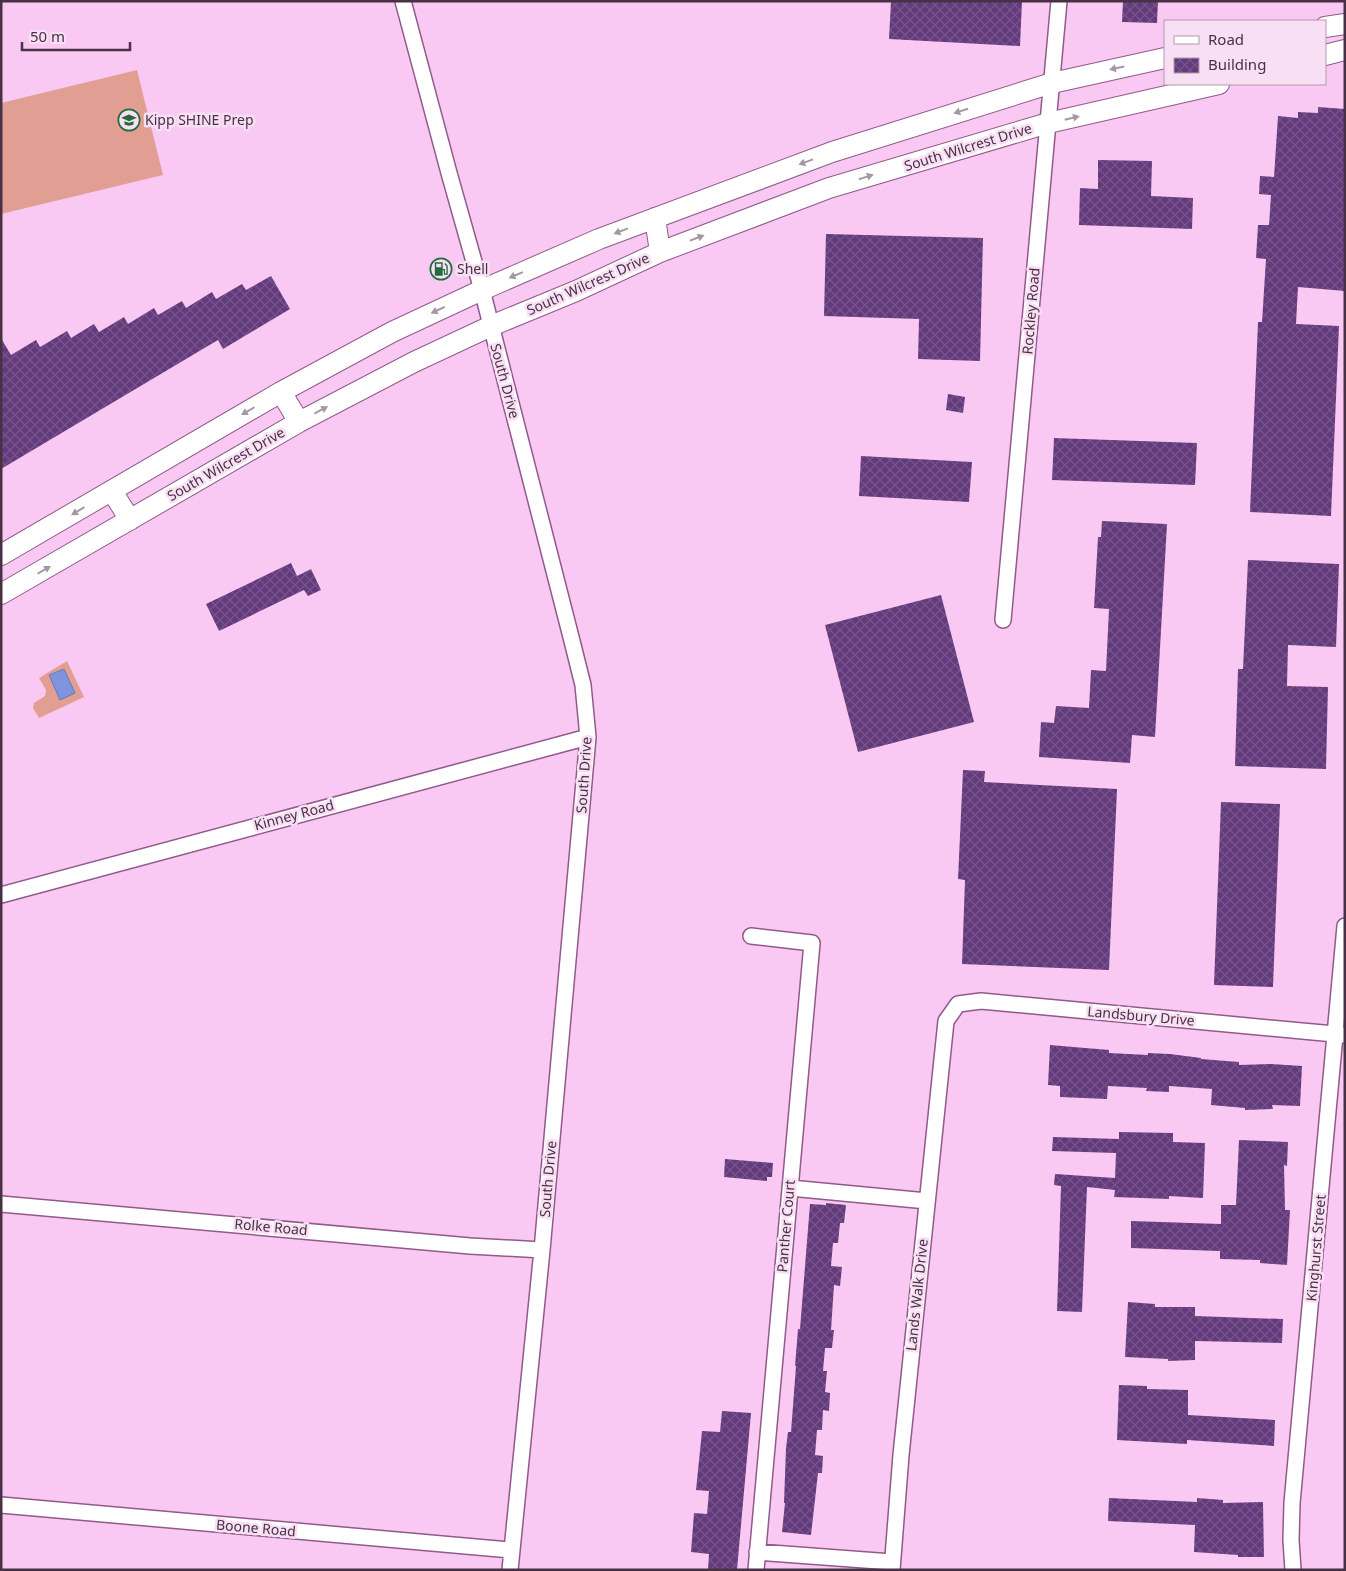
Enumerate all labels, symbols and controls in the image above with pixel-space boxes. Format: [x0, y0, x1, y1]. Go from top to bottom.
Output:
scale bar [22, 20, 130, 52]
legend [1164, 20, 1326, 85]
text: 50 m [30, 26, 65, 46]
text: Road [1208, 29, 1244, 49]
text: Building [1208, 54, 1266, 74]
one-way arrow [1110, 64, 1125, 72]
school or university icon: Kipp SHINE Prep [117, 108, 141, 132]
one-way arrow [953, 108, 968, 116]
place label: Kipp SHINE Prep [145, 110, 254, 129]
one-way arrow [1065, 113, 1081, 121]
street label: South Wilcrest Drive [902, 118, 1034, 175]
one-way arrow [798, 158, 813, 166]
one-way arrow [859, 173, 874, 181]
one-way arrow [614, 227, 628, 235]
one-way arrow [690, 234, 704, 242]
street label: South Wilcrest Drive [523, 248, 652, 319]
fuel station icon: Shell [429, 257, 453, 281]
place label: Shell [457, 259, 488, 278]
street label: Rockley Road [1017, 267, 1044, 355]
one-way arrow [509, 271, 523, 279]
one-way arrow [431, 307, 445, 315]
street label: South Drive [486, 341, 525, 421]
one-way arrow [241, 406, 254, 415]
one-way arrow [314, 406, 328, 414]
street label: South Wilcrest Drive [164, 422, 288, 505]
one-way arrow [71, 506, 84, 515]
one-way arrow [37, 565, 50, 574]
street label: South Drive [571, 736, 596, 814]
street label: Kinney Road [252, 795, 336, 834]
street label: Landsbury Drive [1087, 1001, 1196, 1030]
street label: South Drive [535, 1140, 560, 1218]
street label: Panther Court [772, 1179, 799, 1273]
street label: Kinghurst Street [1301, 1194, 1330, 1302]
street label: Rolke Road [234, 1214, 308, 1239]
street label: Lands Walk Drive [901, 1238, 932, 1352]
street label: Boone Road [215, 1515, 297, 1540]

